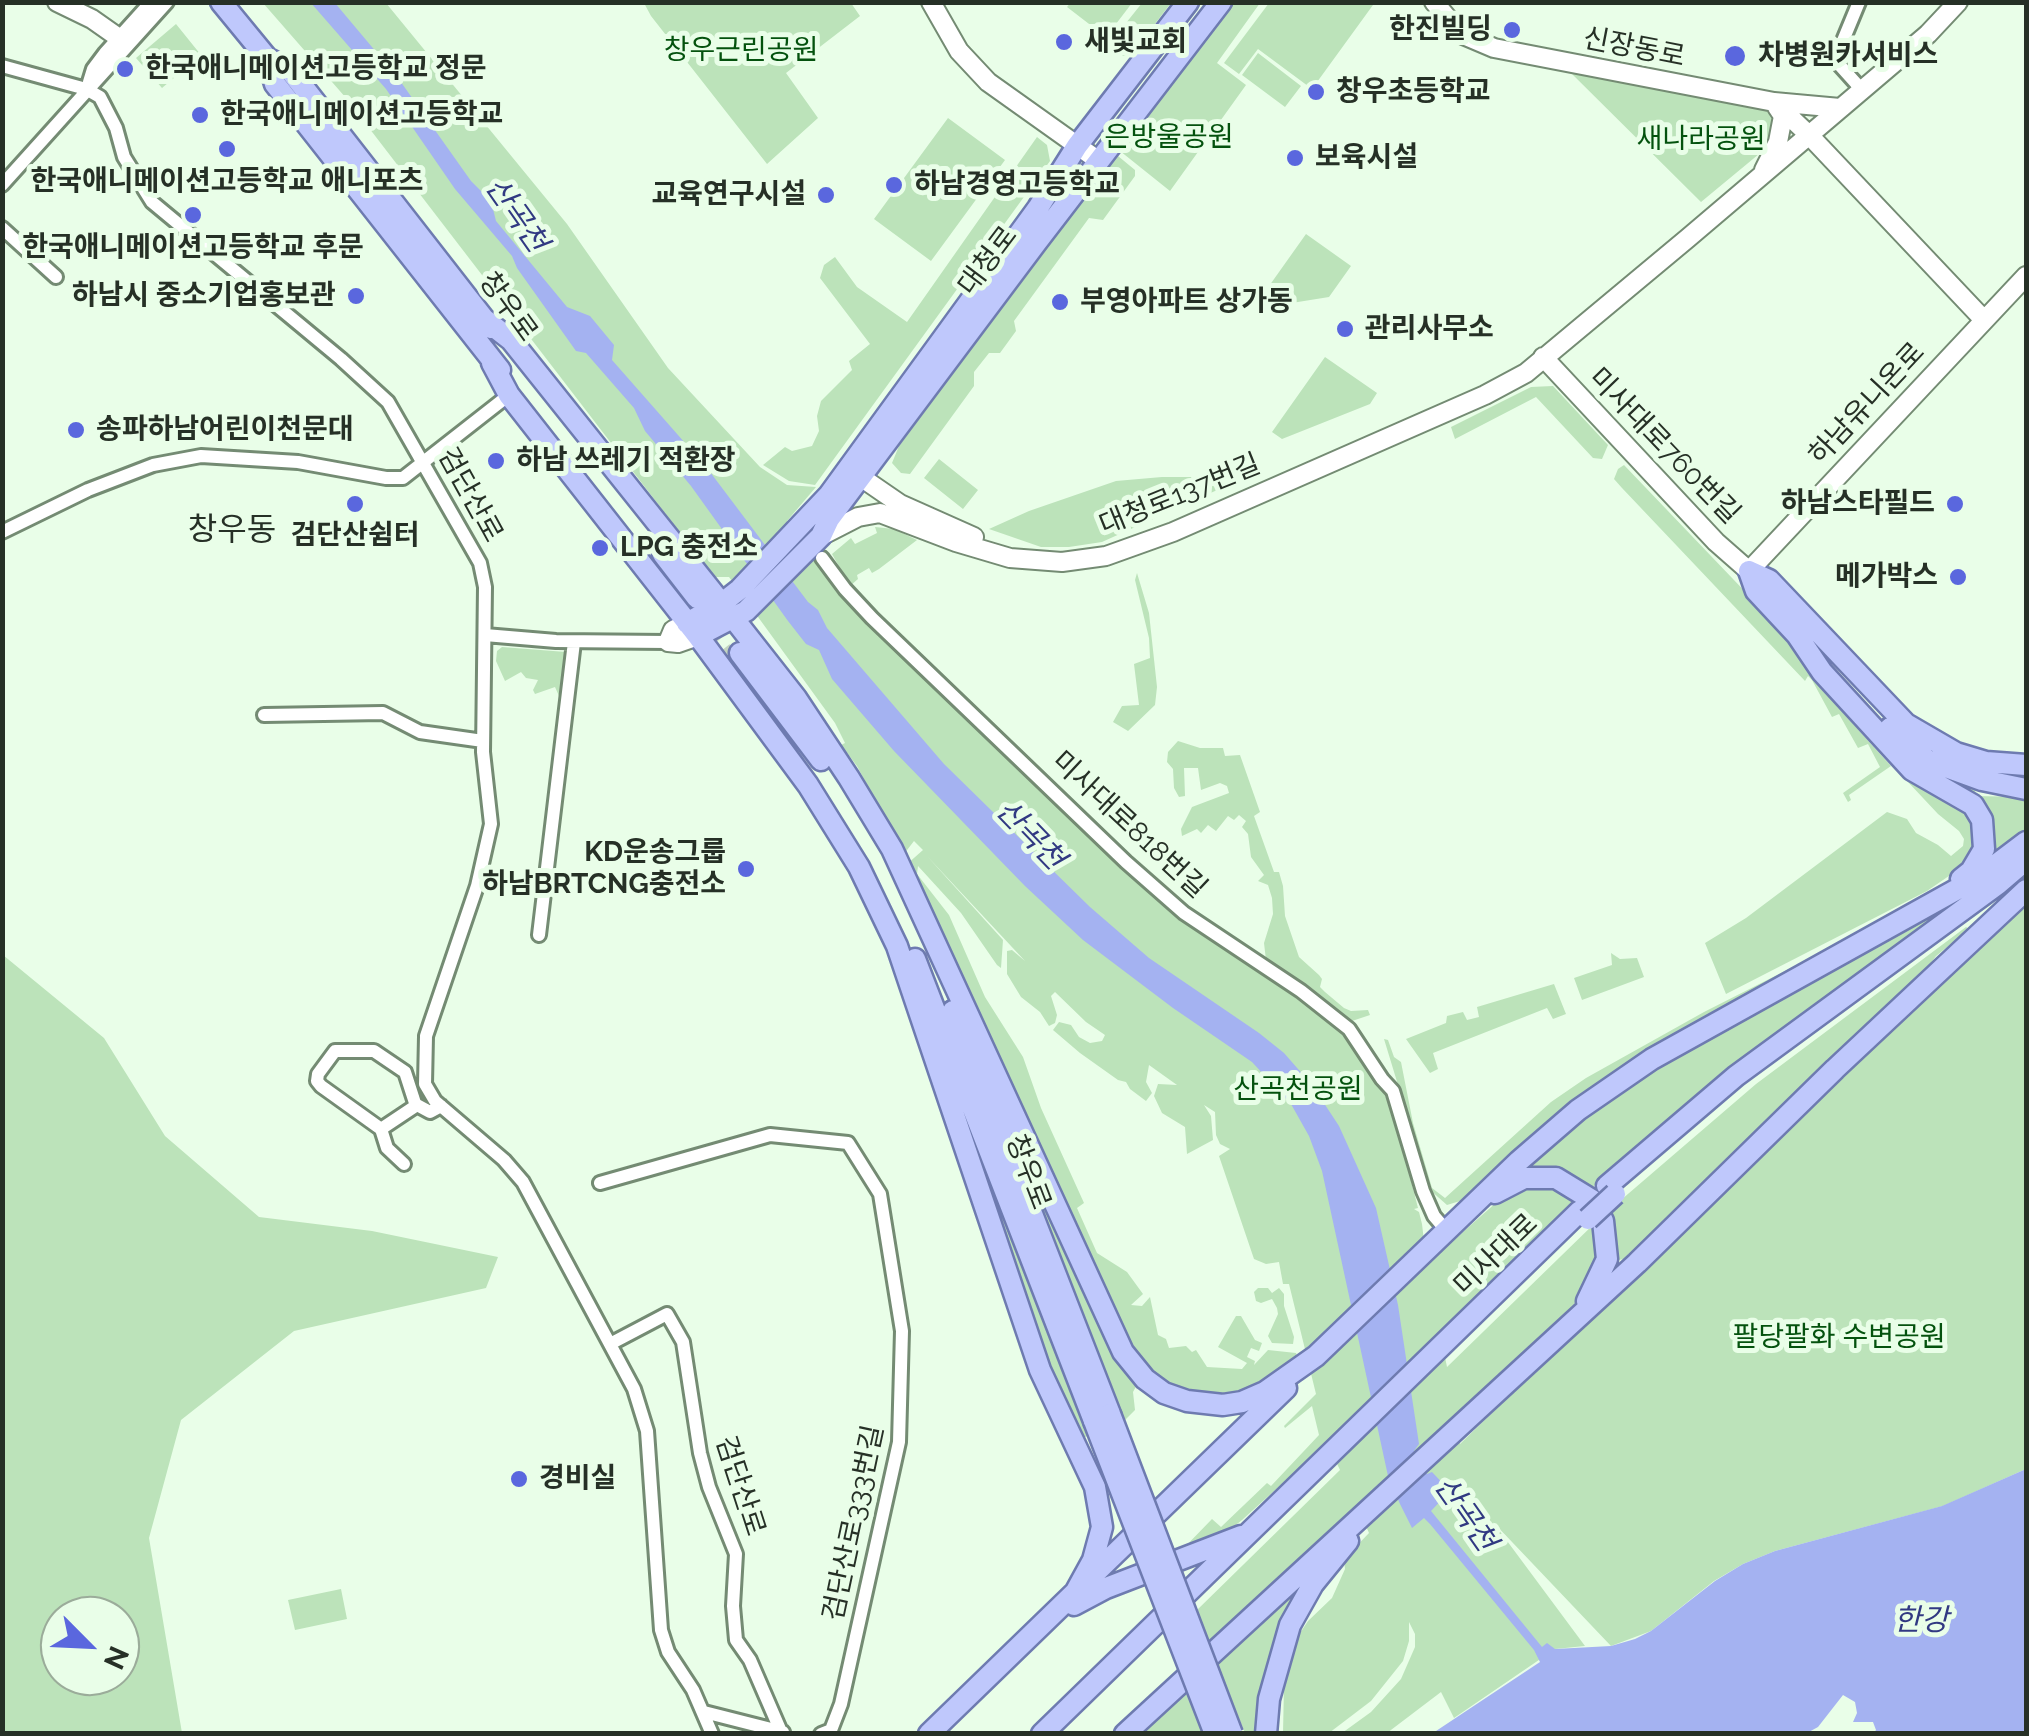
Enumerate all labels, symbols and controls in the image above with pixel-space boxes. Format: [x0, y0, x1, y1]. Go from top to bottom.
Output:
place label: 한진빌딩 [1389, 13, 1492, 47]
marker: 한진빌딩 [1501, 19, 1523, 41]
street label: 신장동로 [1580, 22, 1688, 74]
place label: 새빛교회 [1084, 25, 1187, 59]
marker: 새빛교회 [1053, 31, 1075, 53]
park label: 창우근린공원 [664, 34, 818, 68]
place label: 차병원카서비스 [1758, 39, 1938, 73]
marker: 차병원카서비스 [1722, 43, 1748, 69]
place label: 한국애니메이션고등학교 정문 [145, 52, 487, 86]
marker: 한국애니메이션고등학교 정문 [114, 58, 136, 80]
place label: 창우초등학교 [1336, 75, 1491, 109]
marker: 창우초등학교 [1305, 81, 1327, 103]
place label: 한국애니메이션고등학교 [220, 98, 503, 132]
marker: 한국애니메이션고등학교 [189, 104, 211, 126]
park label: 은방울공원 [1105, 121, 1233, 155]
park label: 새나라공원 [1637, 123, 1765, 157]
marker: 한국애니메이션고등학교 애니포츠 [216, 138, 238, 160]
place label: 보육시설 [1315, 141, 1418, 175]
marker: 보육시설 [1284, 147, 1306, 169]
place label: 한국애니메이션고등학교 애니포츠 [30, 165, 424, 199]
place label: 하남경영고등학교 [914, 168, 1120, 202]
water label: 산곡천 [478, 171, 554, 259]
marker: 하남경영고등학교 [883, 174, 905, 196]
place label: 교육연구시설 [651, 178, 806, 212]
marker: 교육연구시설 [815, 184, 837, 206]
marker: 한국애니메이션고등학교 후문 [182, 204, 204, 226]
street label: 대청로 [951, 220, 1025, 302]
place label: 한국애니메이션고등학교 후문 [22, 231, 364, 265]
street label: 창우로 [472, 266, 544, 348]
place label: 하남시 중소기업홍보관 [72, 279, 336, 313]
marker: 하남시 중소기업홍보관 [345, 285, 367, 307]
place label: 부영아파트 상가동 [1080, 285, 1293, 319]
marker: 부영아파트 상가동 [1049, 291, 1071, 313]
place label: 관리사무소 [1365, 312, 1494, 346]
marker: 관리사무소 [1334, 318, 1356, 340]
street label: 하남유니온로 [1802, 336, 1932, 472]
street label: 미사대로760번길 [1581, 361, 1747, 531]
place label: 송파하남어린이천문대 [96, 413, 354, 447]
marker: 송파하남어린이천문대 [65, 419, 87, 441]
street label: 검단산로 [430, 442, 510, 548]
place label: 하남 쓰레기 적환장 [516, 444, 736, 478]
street label: 대청로137번길 [1095, 447, 1265, 543]
marker: 하남 쓰레기 적환장 [485, 450, 507, 472]
place label: 하남스타필드 [1780, 487, 1935, 521]
marker: 검단산쉼터 [344, 493, 366, 515]
marker: 하남스타필드 [1944, 493, 1966, 515]
district label: 창우동 [188, 511, 276, 549]
place label: 검단산쉼터 [291, 519, 419, 553]
place label: LPG 충전소 [620, 531, 758, 565]
marker: LPG 충전소 [589, 537, 611, 559]
place label: 메가박스 [1835, 560, 1938, 594]
marker: 메가박스 [1947, 566, 1969, 588]
street label: 미사대로818번길 [1044, 745, 1214, 905]
water label: 산곡천 [988, 793, 1072, 877]
place label: KD운송그룹 하남BRTCNG충전소 [482, 836, 726, 902]
marker: KD운송그룹 하남BRTCNG충전소 [735, 858, 757, 880]
park label: 산곡천공원 [1234, 1073, 1362, 1107]
street label: 창우로 [998, 1130, 1058, 1214]
street label: 미사대로 [1447, 1207, 1545, 1303]
park label: 팔당팔화 수변공원 [1732, 1321, 1946, 1355]
street label: 검단산로333번길 [817, 1422, 891, 1624]
street label: 검단산로 [708, 1432, 772, 1540]
place label: 경비실 [539, 1462, 616, 1496]
marker: 경비실 [508, 1468, 530, 1490]
water label: 산곡천 [1427, 1470, 1503, 1558]
north arrow [40, 1596, 140, 1696]
water label: 한강 [1893, 1603, 1949, 1639]
text: N [97, 1641, 135, 1674]

